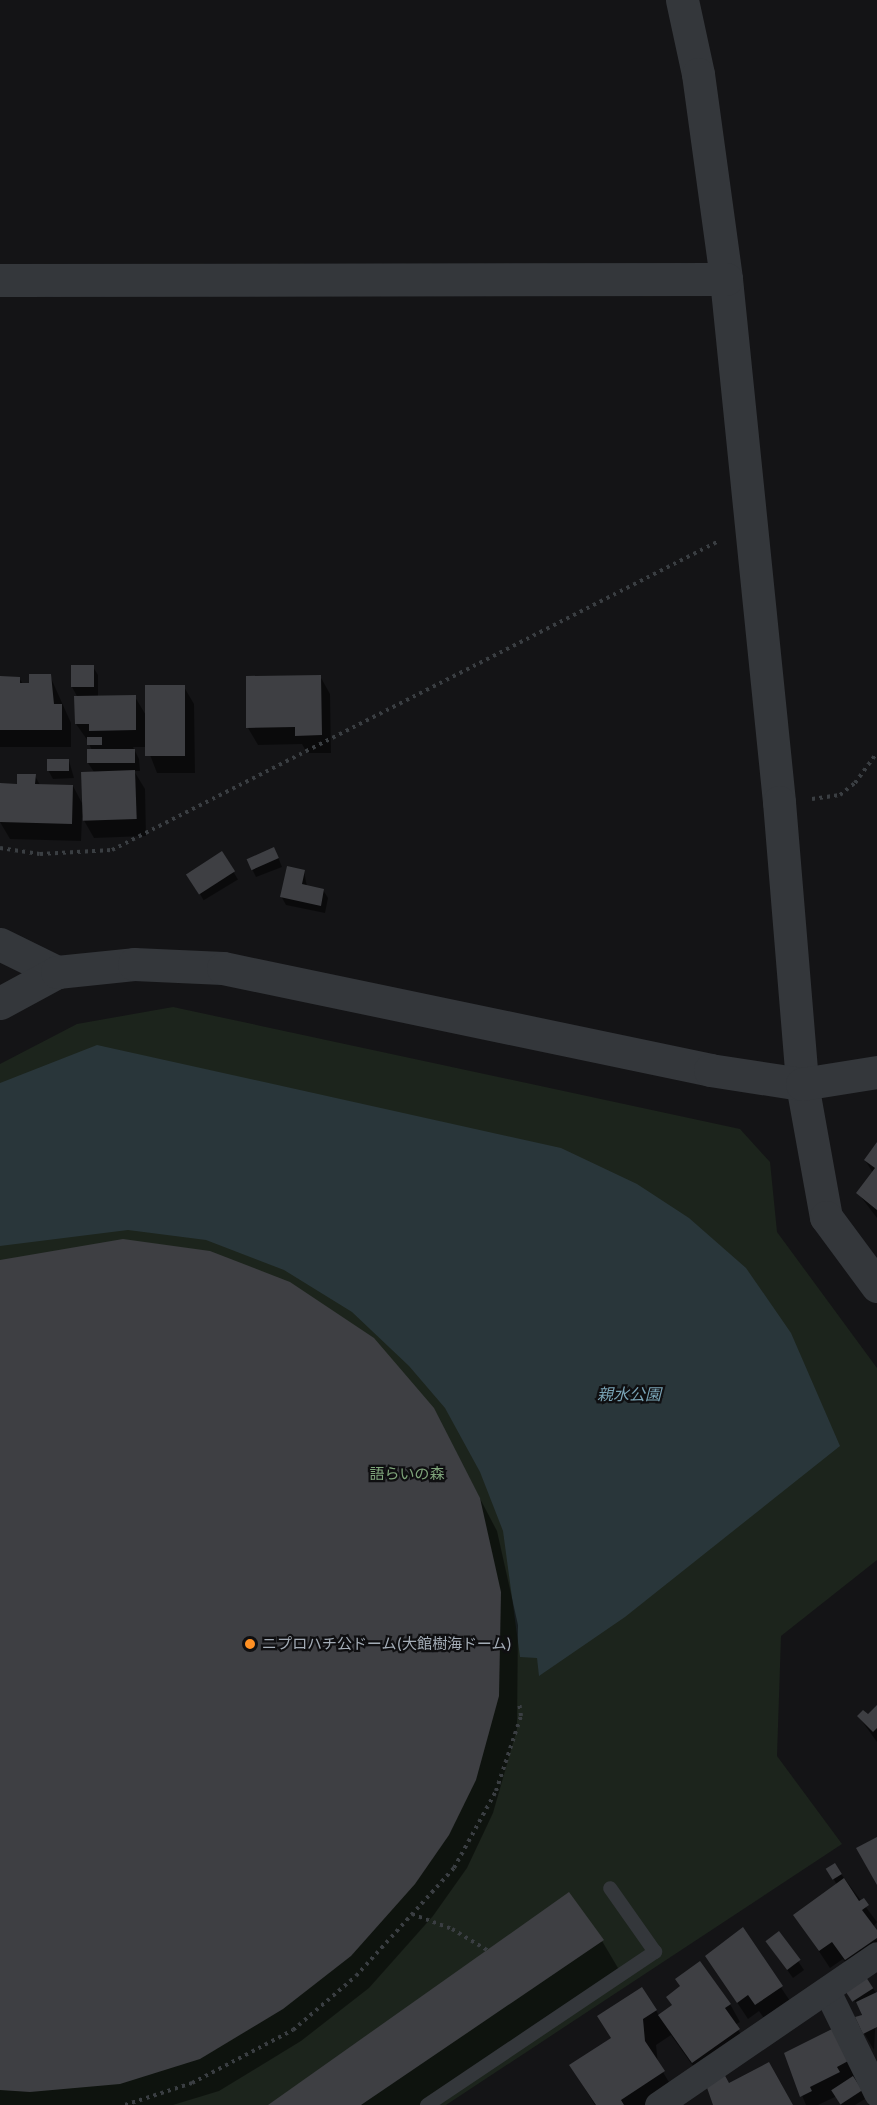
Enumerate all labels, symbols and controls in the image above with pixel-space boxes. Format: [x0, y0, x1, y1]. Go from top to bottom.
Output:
water label: 親水公園 [597, 1384, 661, 1404]
park label: 語らいの森 [370, 1465, 444, 1483]
place label: ニプロハチ公ドーム(大館樹海ドーム) [262, 1635, 513, 1653]
marker: ニプロハチ公ドーム(大館樹海ドーム) [243, 1637, 257, 1651]

